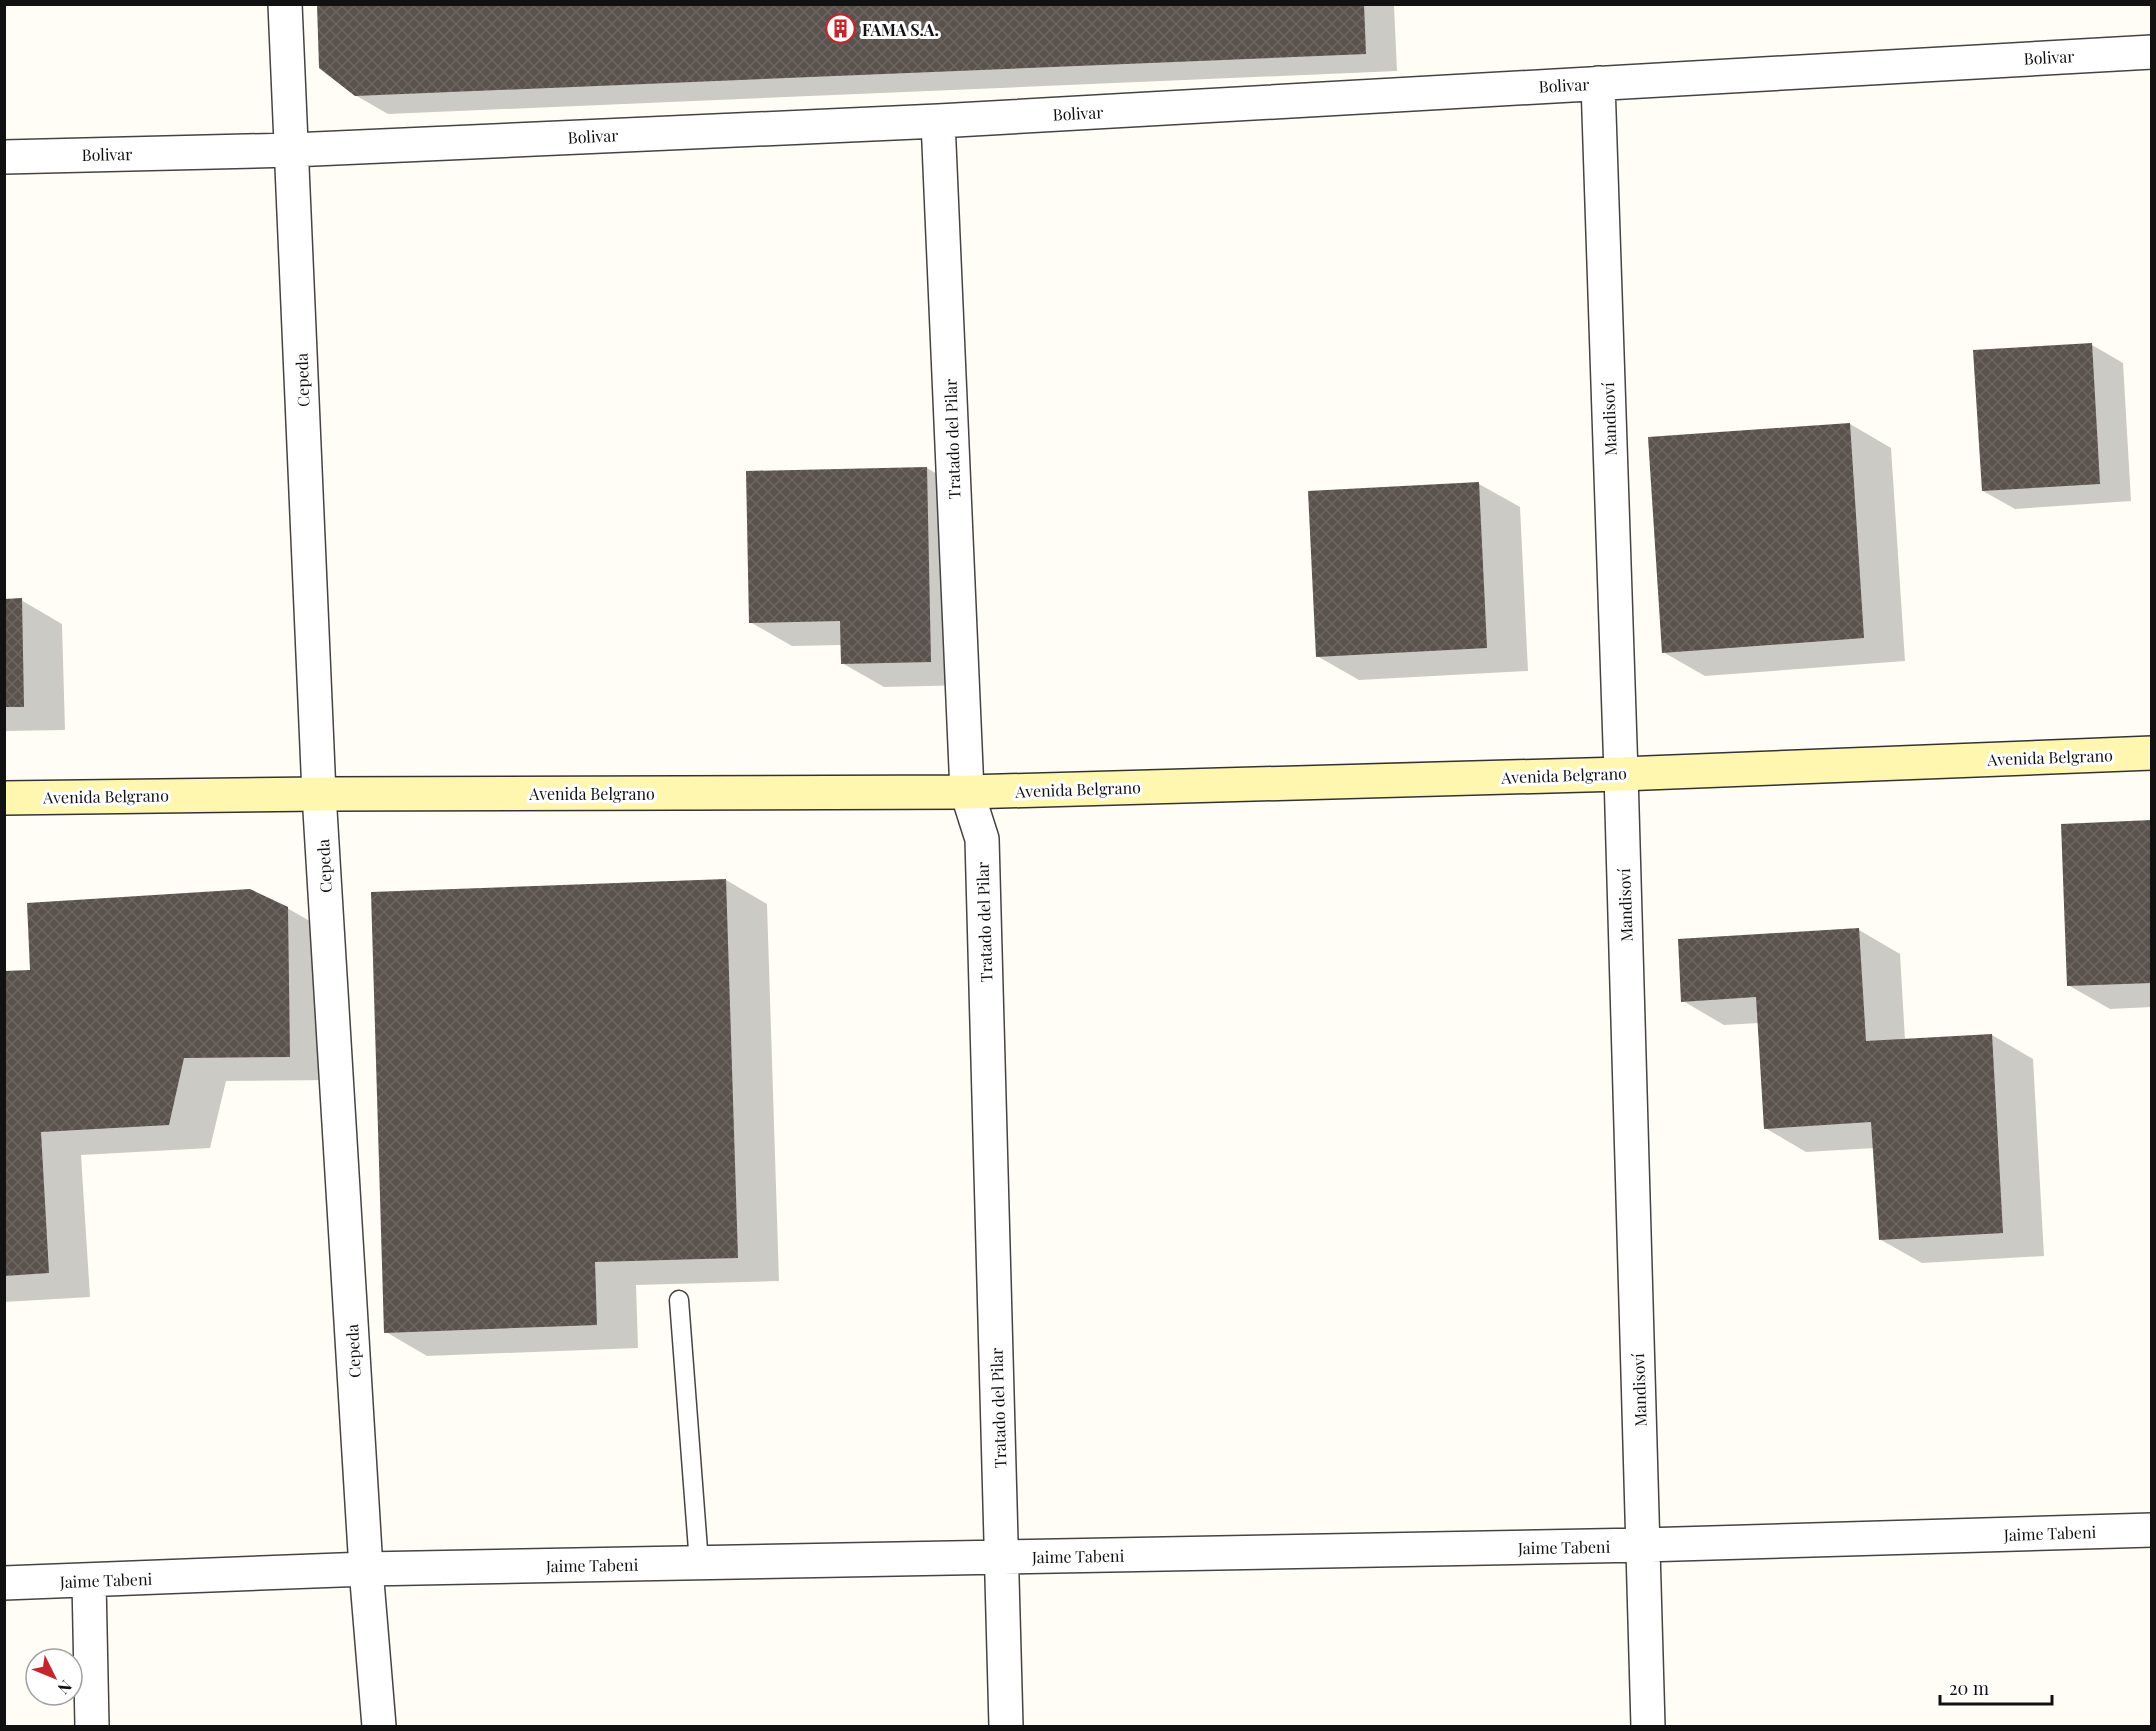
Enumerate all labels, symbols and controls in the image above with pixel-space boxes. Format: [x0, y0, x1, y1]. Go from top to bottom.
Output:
building icon: FAMA S.A. [825, 13, 857, 45]
place label: FAMA S.A. [862, 19, 939, 40]
street label: Bolivar [2023, 45, 2075, 69]
street label: Bolivar [1538, 73, 1590, 97]
street label: Bolivar [1052, 101, 1104, 125]
street label: Bolivar [567, 124, 619, 148]
street label: Bolivar [81, 143, 133, 165]
street label: Cepeda [291, 353, 313, 407]
street label: Tratado del Pilar [939, 378, 965, 500]
street label: Mandisoví [1597, 382, 1621, 456]
street label: Avenida Belgrano [1986, 744, 2113, 770]
street label: Avenida Belgrano [1500, 762, 1627, 788]
street label: Avenida Belgrano [1014, 776, 1141, 802]
street label: Avenida Belgrano [528, 783, 655, 804]
street label: Avenida Belgrano [42, 784, 169, 808]
street label: Cepeda [312, 839, 336, 893]
street label: Tratado del Pilar [971, 861, 997, 983]
street label: Mandisoví [1613, 868, 1637, 942]
street label: Cepeda [341, 1324, 365, 1378]
street label: Tratado del Pilar [985, 1347, 1011, 1469]
street label: Mandisoví [1627, 1353, 1651, 1427]
street label: Jaime Tabeni [2002, 1521, 2097, 1545]
street label: Jaime Tabeni [1517, 1536, 1611, 1558]
street label: Jaime Tabeni [1031, 1545, 1125, 1567]
street label: Jaime Tabeni [545, 1554, 639, 1576]
street label: Jaime Tabeni [58, 1568, 153, 1592]
north arrow [24, 1647, 84, 1707]
scale bar [1940, 1668, 2052, 1706]
text: N [53, 1676, 77, 1699]
text: 20 m [1949, 1676, 1989, 1700]

